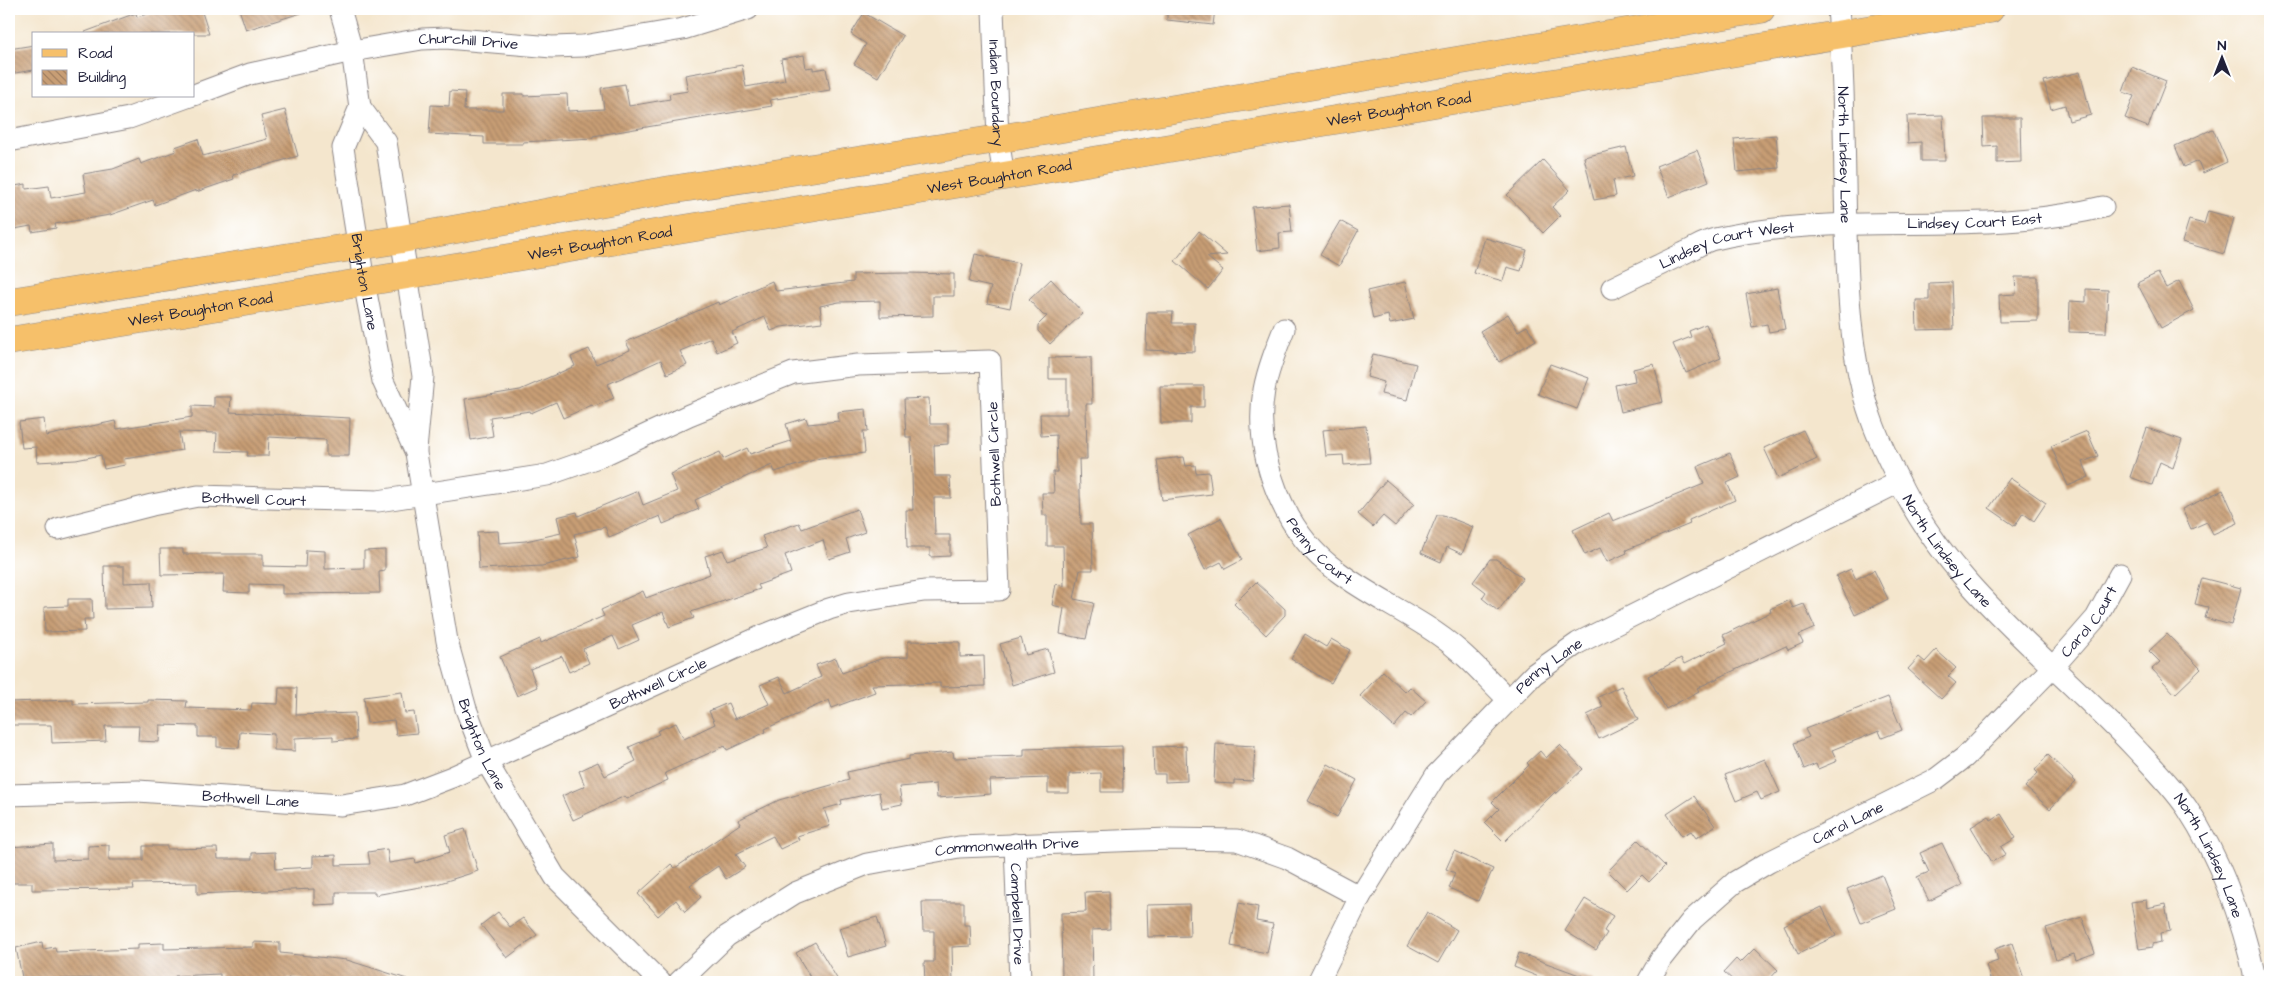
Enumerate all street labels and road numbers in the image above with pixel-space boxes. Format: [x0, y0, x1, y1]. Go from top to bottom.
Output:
street label: Churchill Drive [418, 28, 519, 55]
street label: Indian Boundary [983, 39, 1009, 148]
street label: North Lindsey Lane [1832, 86, 1856, 224]
street label: West Boughton Road [1325, 87, 1473, 132]
street label: West Boughton Road [926, 155, 1074, 200]
street label: Lindsey Court East [1907, 208, 2043, 235]
street label: Lindsey Court West [1656, 217, 1795, 275]
street label: West Boughton Road [526, 221, 674, 266]
street label: Brighton Lane [346, 232, 383, 332]
street label: West Boughton Road [127, 287, 275, 332]
street label: Bothwell Circle [982, 401, 1007, 507]
street label: Bothwell Court [201, 487, 307, 512]
street label: North Lindsey Lane [1897, 491, 1996, 613]
street label: Penny Court [1281, 513, 1357, 590]
street label: Carol Court [2056, 582, 2123, 662]
street label: Penny Lane [1510, 633, 1587, 699]
street label: Bothwell Circle [606, 652, 710, 715]
street label: Brighton Lane [453, 696, 511, 794]
street label: Bothwell Lane [201, 785, 300, 813]
street label: North Lindsey Lane [2169, 789, 2248, 921]
street label: Carol Lane [1809, 797, 1887, 850]
street label: Commonwealth Drive [933, 832, 1079, 862]
street label: Campbell Drive [1005, 863, 1029, 965]

